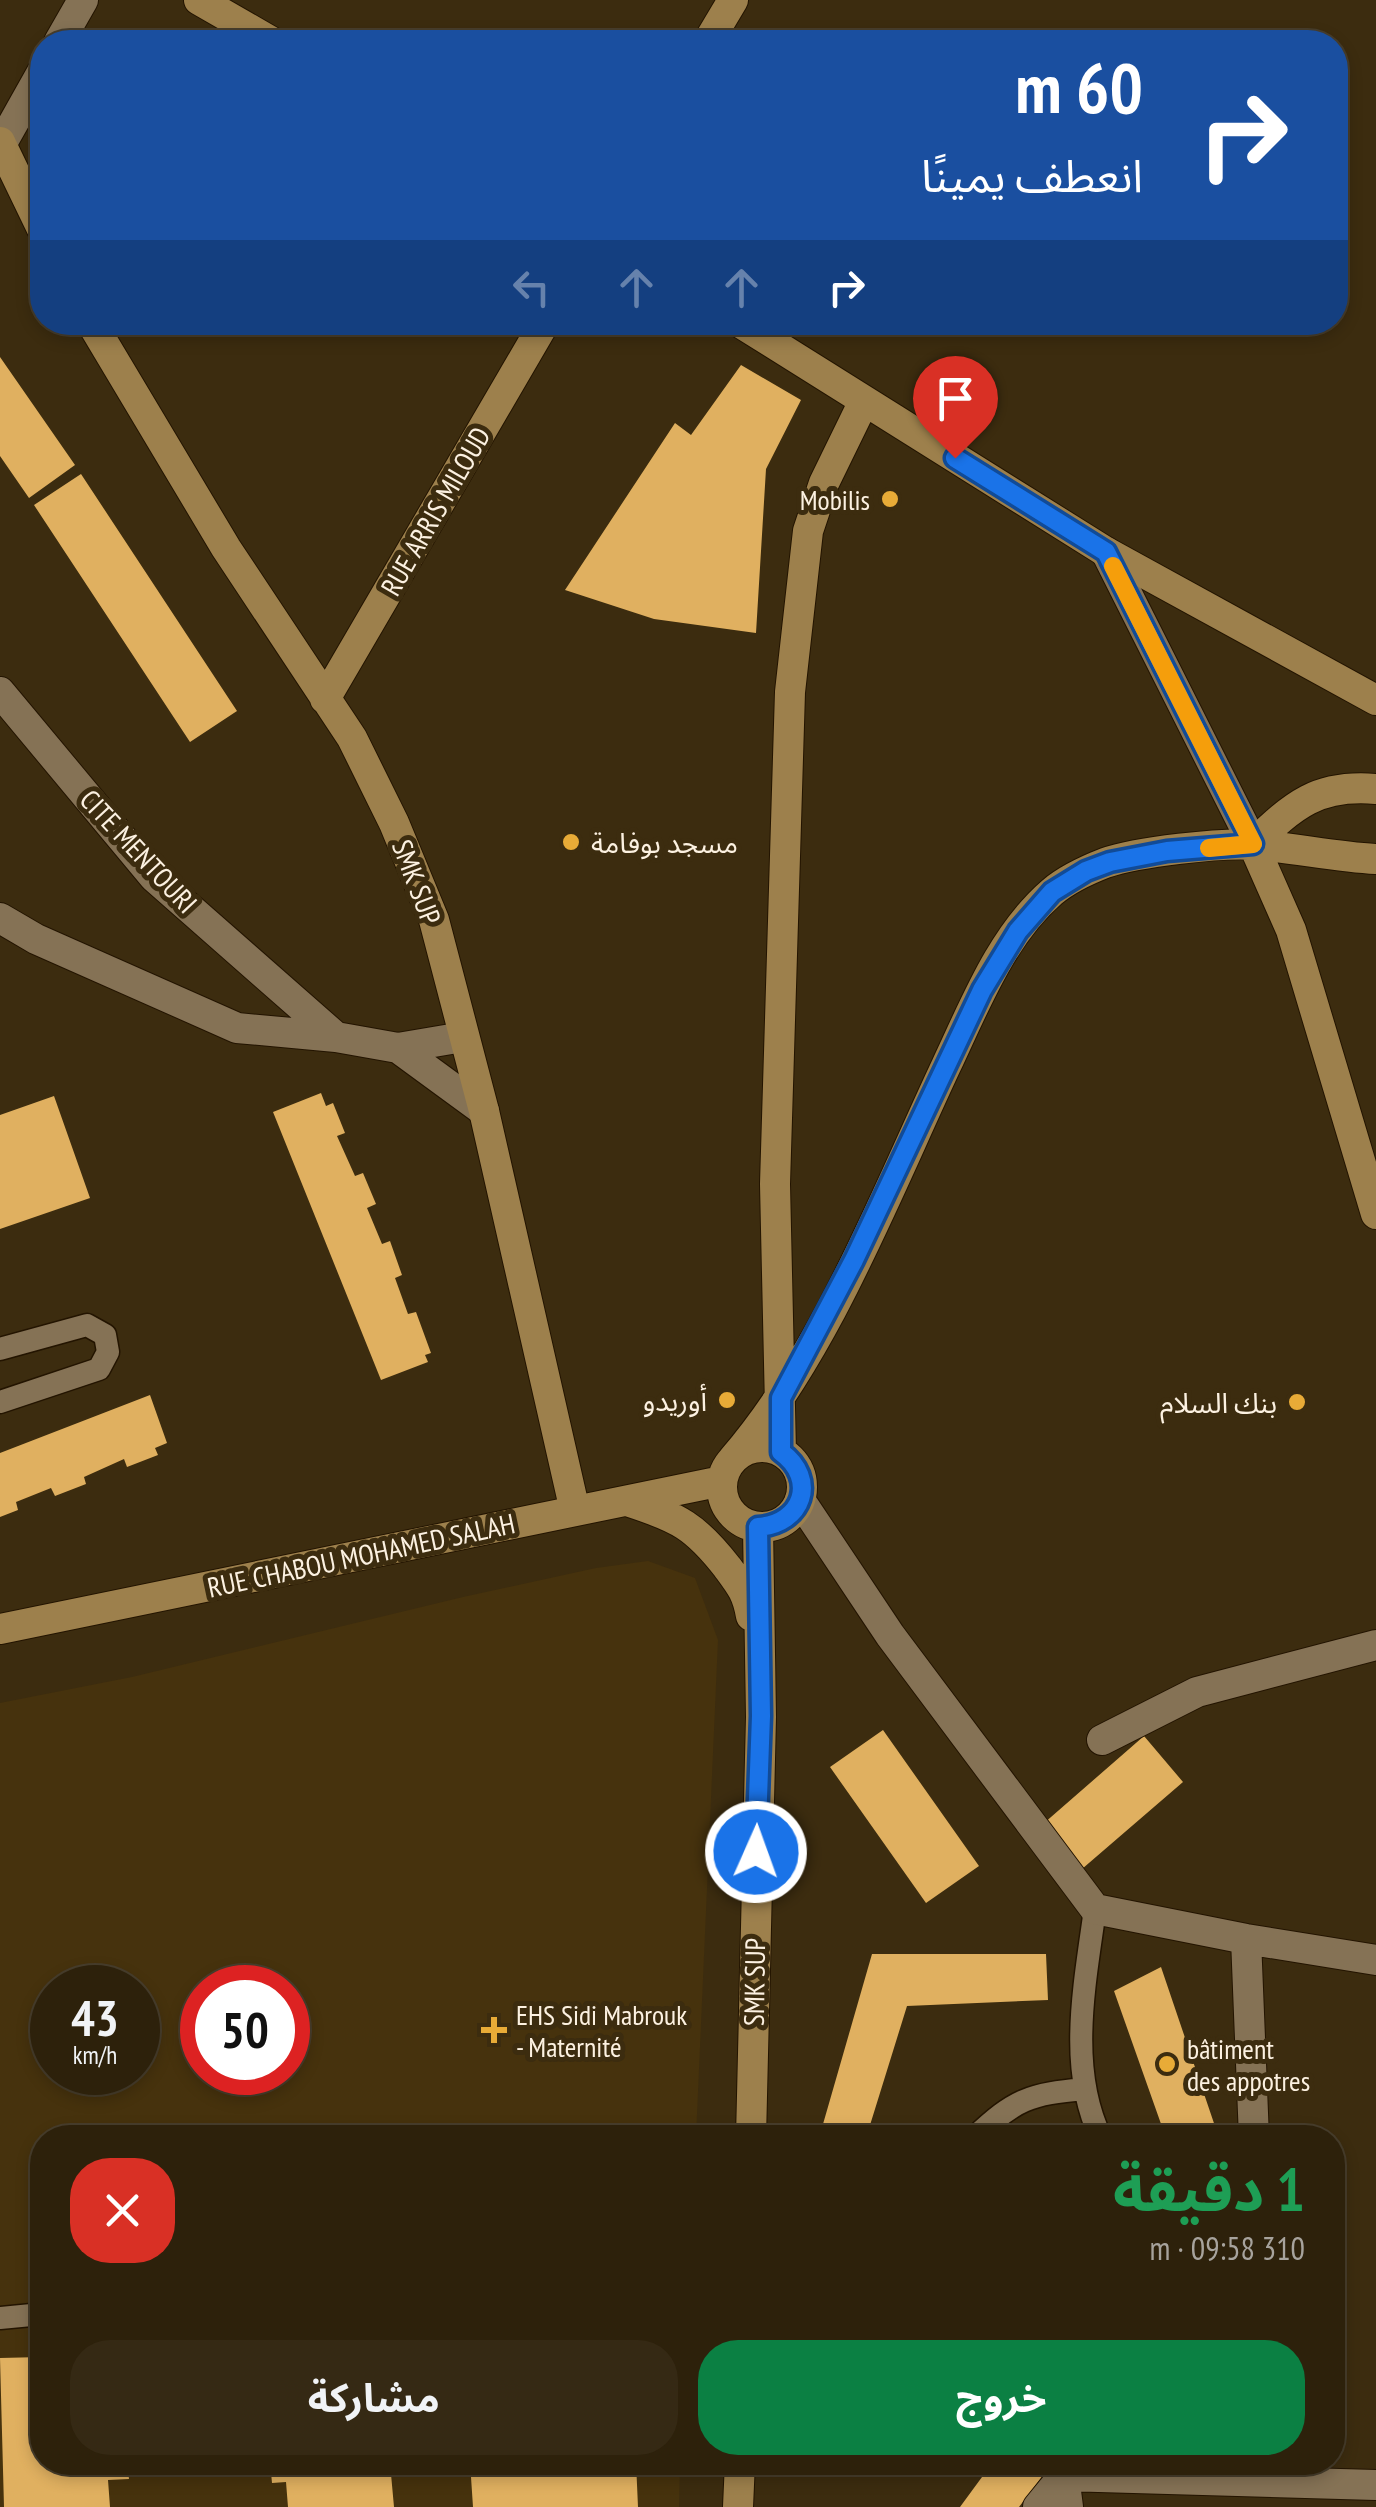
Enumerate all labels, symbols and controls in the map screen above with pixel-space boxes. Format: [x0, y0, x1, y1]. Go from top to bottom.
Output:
text: 60 m [1015, 42, 1143, 132]
icon: right [1178, 70, 1308, 200]
text: انعطف يمينًا [921, 146, 1143, 204]
icon: left [504, 260, 559, 315]
icon: ahead [609, 260, 664, 315]
icon: ahead [714, 260, 769, 315]
icon: right [819, 260, 874, 315]
pin [913, 356, 998, 459]
icon: arrive [928, 371, 983, 426]
street label: RUE ARRIS MILOUD [372, 420, 498, 602]
place label: Mobilis [800, 481, 870, 518]
marker: Mobilis [879, 488, 901, 510]
street label: CITE MENTOURI [72, 781, 206, 921]
place label: مسجد بوفامة [591, 824, 738, 861]
marker: مسجد بوفامة [560, 831, 582, 853]
street label: SMK SUP [384, 834, 450, 930]
place label: أوريدو [643, 1382, 707, 1419]
place label: بنك السلام [1160, 1384, 1277, 1424]
marker: أوريدو [716, 1389, 738, 1411]
marker: بنك السلام [1286, 1391, 1308, 1413]
street label: RUE CHABOU MOHAMED SALAH [204, 1504, 518, 1606]
position arrow [704, 1800, 808, 1904]
street label: SMK SUP [735, 1938, 773, 2026]
speed limit sign: 50 [180, 1965, 310, 2095]
text: 43 [71, 1985, 119, 2050]
place label: EHS Sidi Mabrouk - Maternité [516, 1996, 687, 2065]
marker: EHS Sidi Mabrouk - Maternité [481, 2017, 507, 2043]
place label: bâtiment des appotres [1187, 2030, 1310, 2099]
text: km/h [73, 2039, 117, 2071]
marker: bâtiment des appotres [1156, 2053, 1178, 2075]
text: 1 دقيقة [1113, 2150, 1305, 2228]
button: close [70, 2158, 175, 2263]
text: 310 m · 09:58 [1150, 2227, 1305, 2269]
button: مشاركة [70, 2340, 678, 2455]
button: خروج [698, 2340, 1305, 2455]

